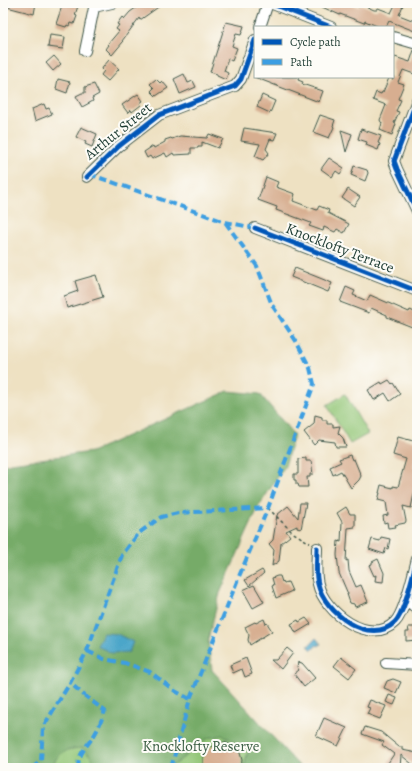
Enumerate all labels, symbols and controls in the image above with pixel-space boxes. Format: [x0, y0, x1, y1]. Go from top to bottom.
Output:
legend [254, 26, 394, 78]
text: Cycle path [290, 34, 341, 50]
text: Path [290, 54, 313, 70]
street label: Arthur Street [79, 98, 156, 165]
street label: Knocklofty Terrace [283, 218, 397, 278]
park label: Knocklofty Reserve [143, 736, 260, 756]

